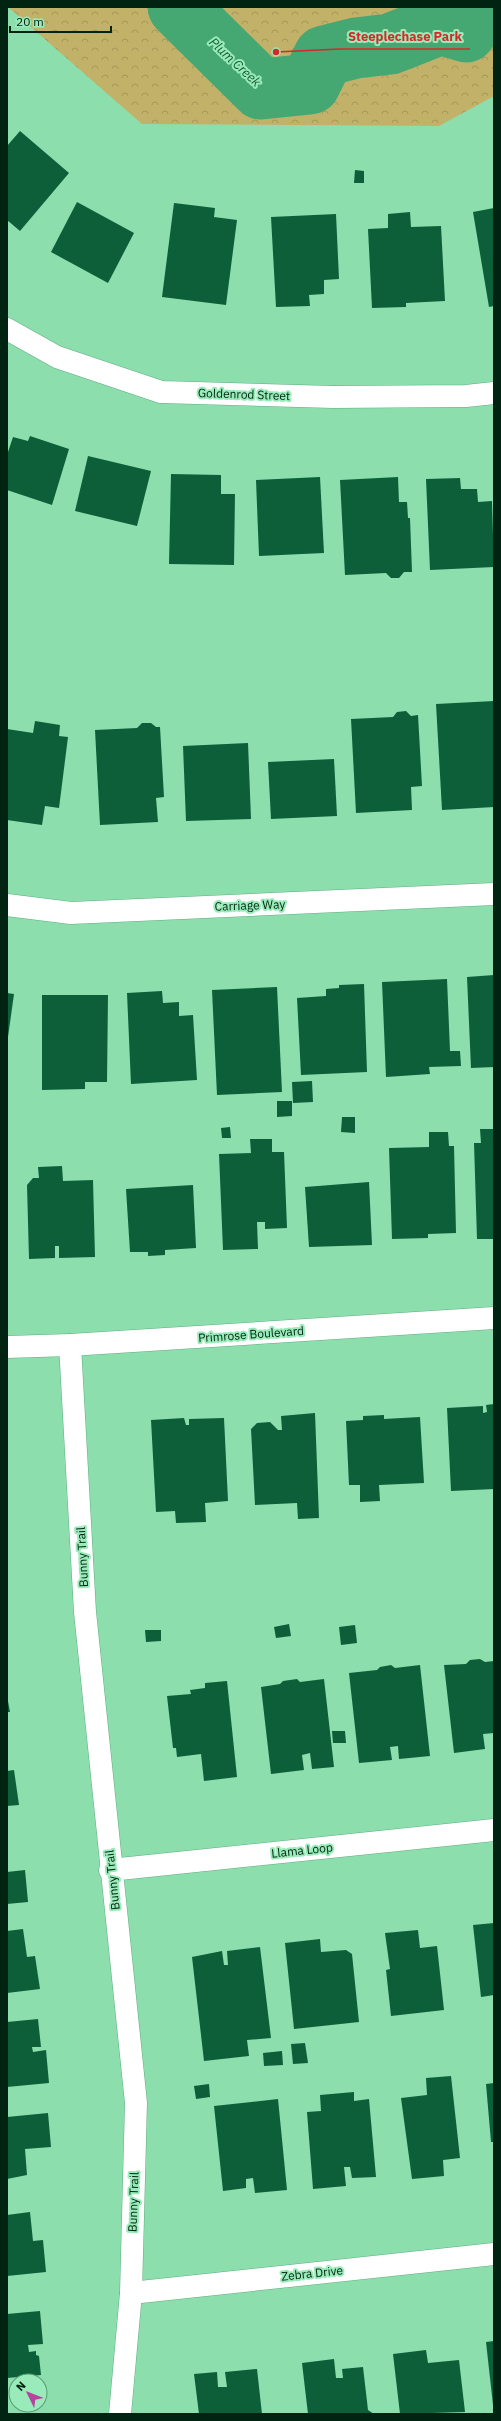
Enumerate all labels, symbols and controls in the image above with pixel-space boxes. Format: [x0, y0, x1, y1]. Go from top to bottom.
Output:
scale bar [10, 8, 111, 34]
text: 20 m [16, 14, 44, 29]
callout: Steeplechase Park [340, 24, 470, 49]
text: Steeplechase Park [348, 28, 463, 45]
water label: Plum Creek [205, 34, 265, 91]
street label: Goldenrod Street [198, 385, 290, 403]
street label: Carriage Way [214, 896, 286, 914]
street label: Primrose Boulevard [198, 1323, 304, 1345]
street label: Bunny Trail [73, 1526, 91, 1588]
street label: Llama Loop [271, 1839, 333, 1861]
street label: Bunny Trail [101, 1849, 123, 1911]
street label: Bunny Trail [124, 2172, 142, 2232]
street label: Zebra Drive [280, 2262, 344, 2284]
north arrow [8, 2373, 48, 2413]
text: N [13, 2378, 29, 2394]

